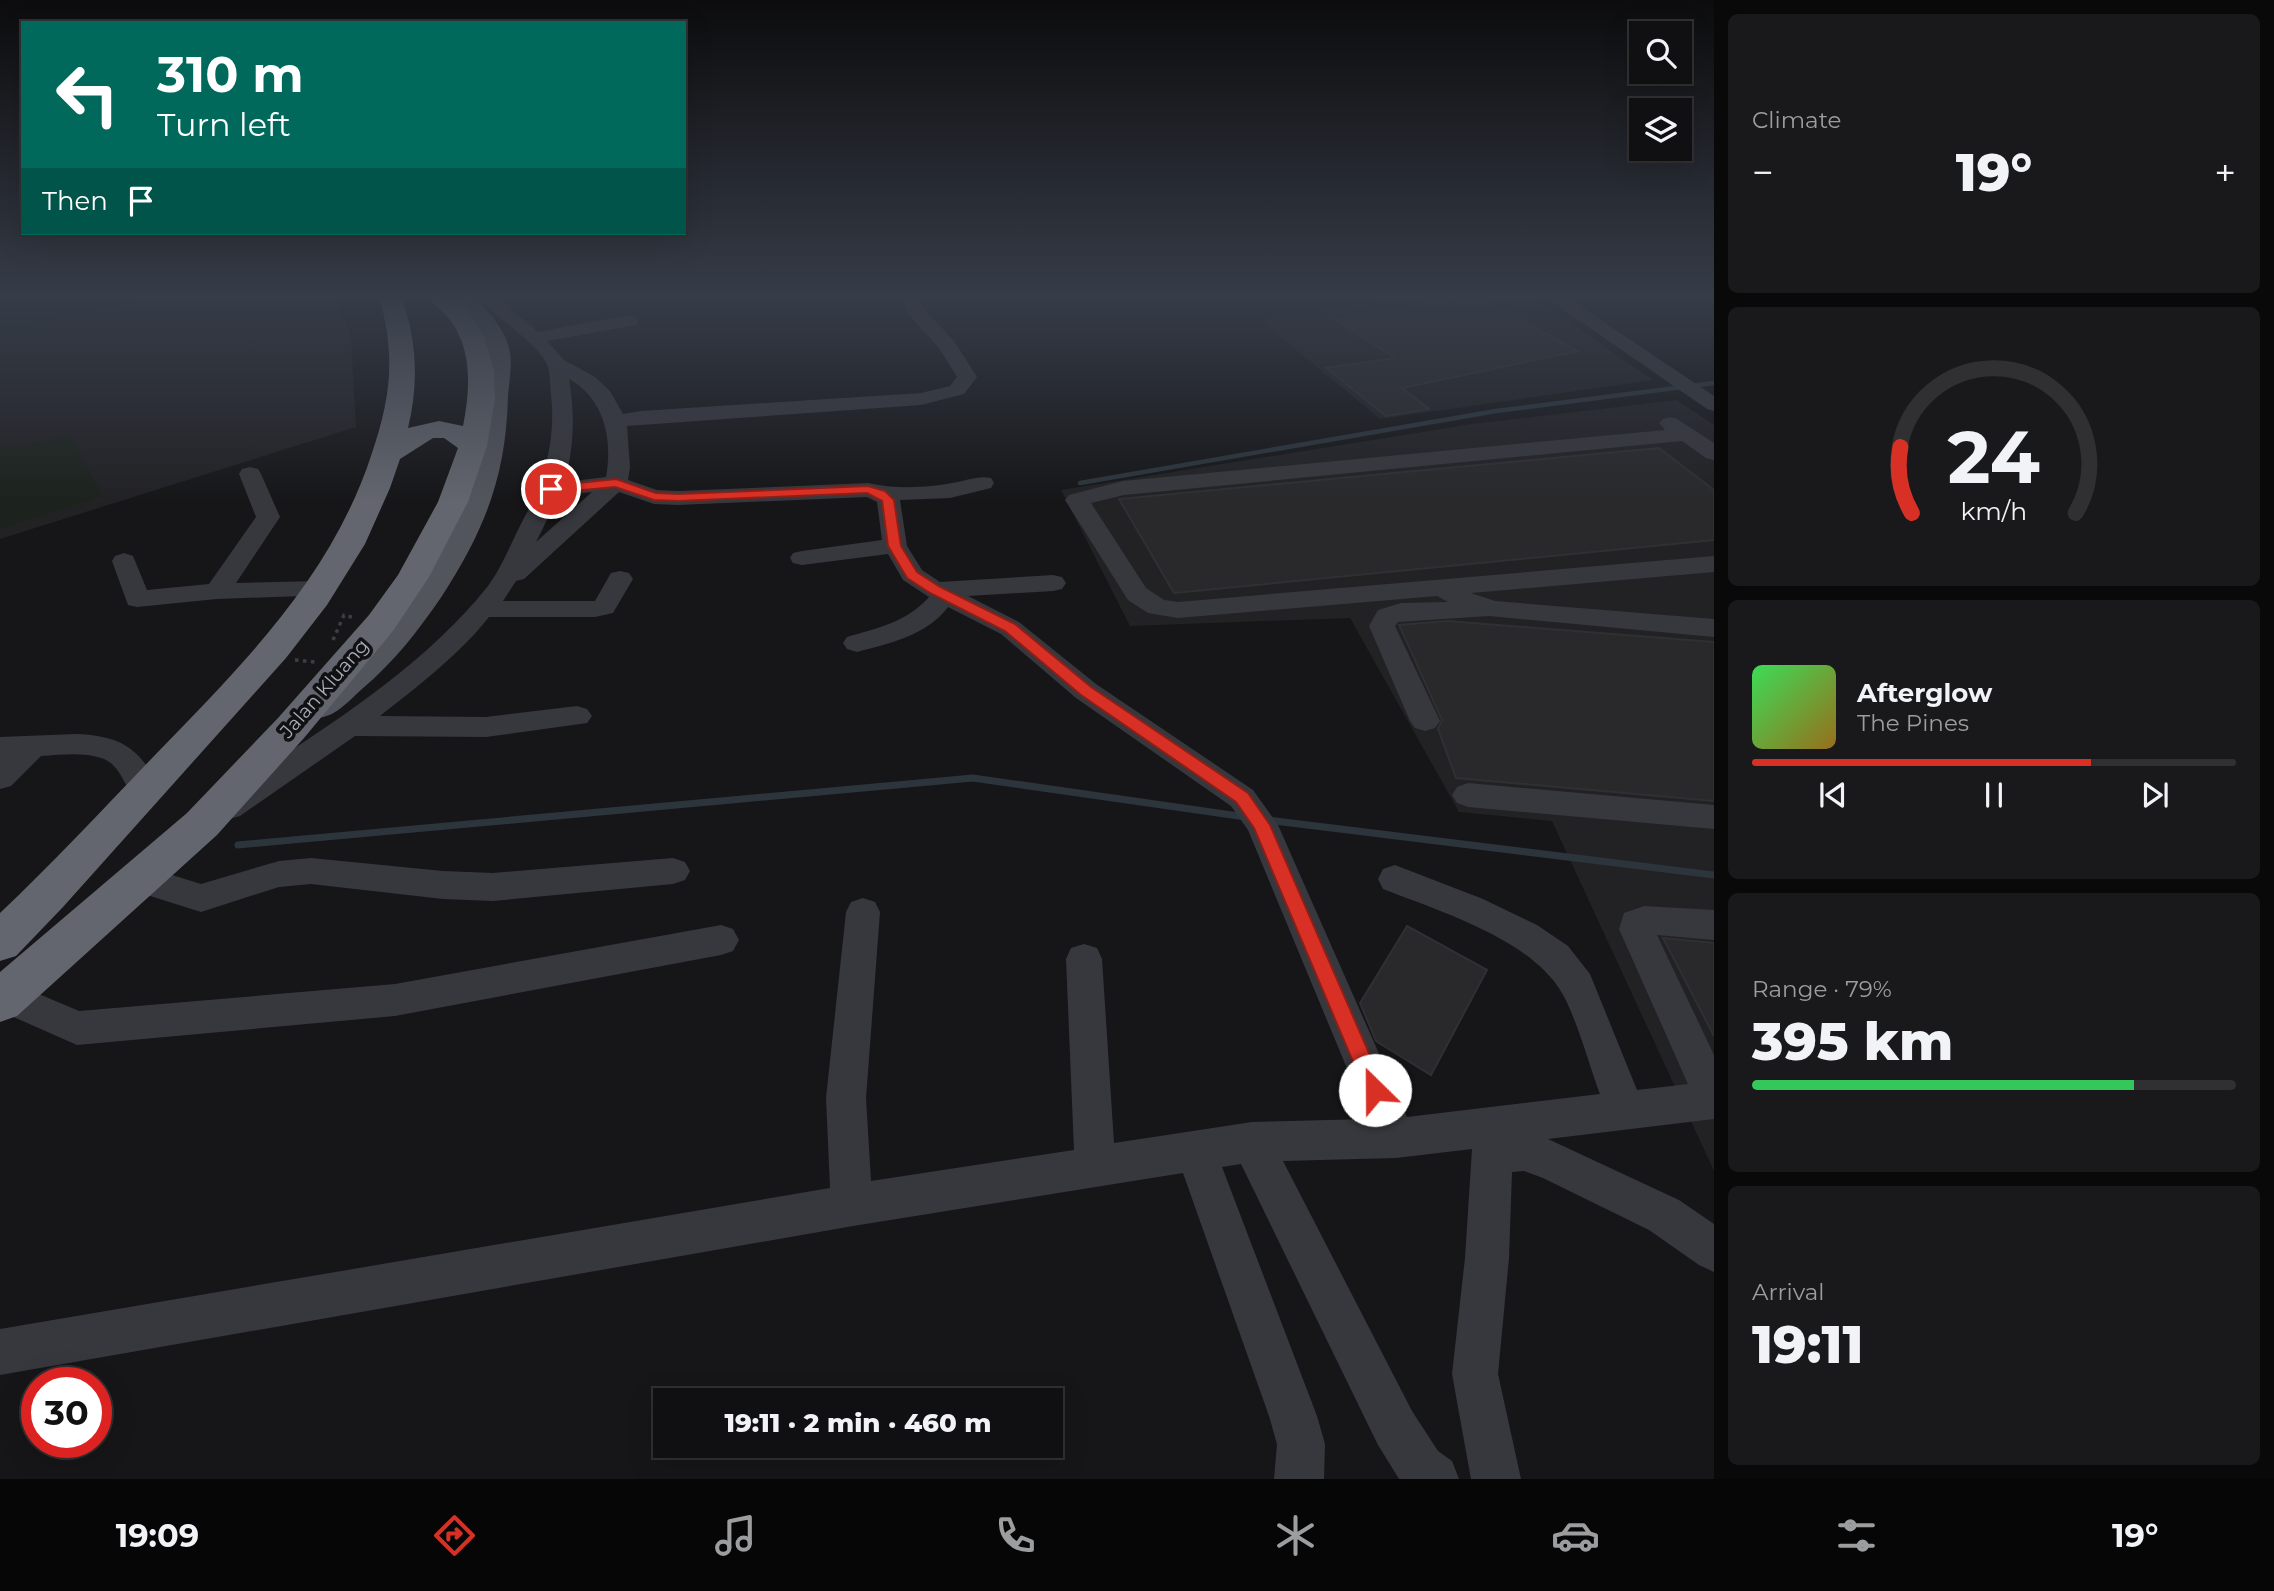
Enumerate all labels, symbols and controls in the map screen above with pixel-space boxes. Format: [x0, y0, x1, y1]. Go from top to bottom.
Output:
map controls [1629, 21, 1692, 161]
button: search [1629, 21, 1692, 84]
text: 310 m [157, 45, 304, 104]
icon: left [42, 49, 133, 140]
button: layers [1629, 98, 1692, 161]
text: Turn left [157, 105, 291, 144]
text: Climate [1752, 106, 1841, 134]
text: 19° [1956, 141, 2032, 204]
text: − [1752, 149, 1774, 196]
text: + [2214, 149, 2236, 196]
icon: arrive [122, 182, 160, 220]
text: Then [42, 185, 108, 217]
text: 24 [1948, 413, 2040, 501]
pin [521, 459, 581, 519]
icon: arrive [532, 470, 570, 508]
text: km/h [1961, 495, 2027, 525]
street label: Jalan Kluang [275, 634, 374, 743]
text: Afterglow [1857, 677, 1992, 709]
text: The Pines [1857, 709, 1969, 737]
icon: previous [1814, 776, 1852, 814]
icon: pause [1975, 776, 2013, 814]
icon: next [2136, 776, 2174, 814]
text: Range · 79% [1752, 975, 1892, 1003]
text: 395 km [1752, 1010, 1953, 1073]
position arrow [1338, 1053, 1412, 1127]
text: Arrival [1752, 1278, 1825, 1306]
text: 19:11 [1752, 1313, 1864, 1376]
speed limit sign: 30 [21, 1367, 112, 1458]
text: 19:11 · 2 min · 460 m [724, 1407, 992, 1439]
icon: directions [430, 1511, 479, 1560]
icon: music [711, 1511, 760, 1560]
icon: phone [991, 1511, 1040, 1560]
icon: climate [1271, 1511, 1320, 1560]
icon: car [1551, 1511, 1600, 1560]
icon: filters [1832, 1511, 1881, 1560]
text: 19:09 [116, 1516, 199, 1555]
text: 19° [2112, 1516, 2158, 1555]

